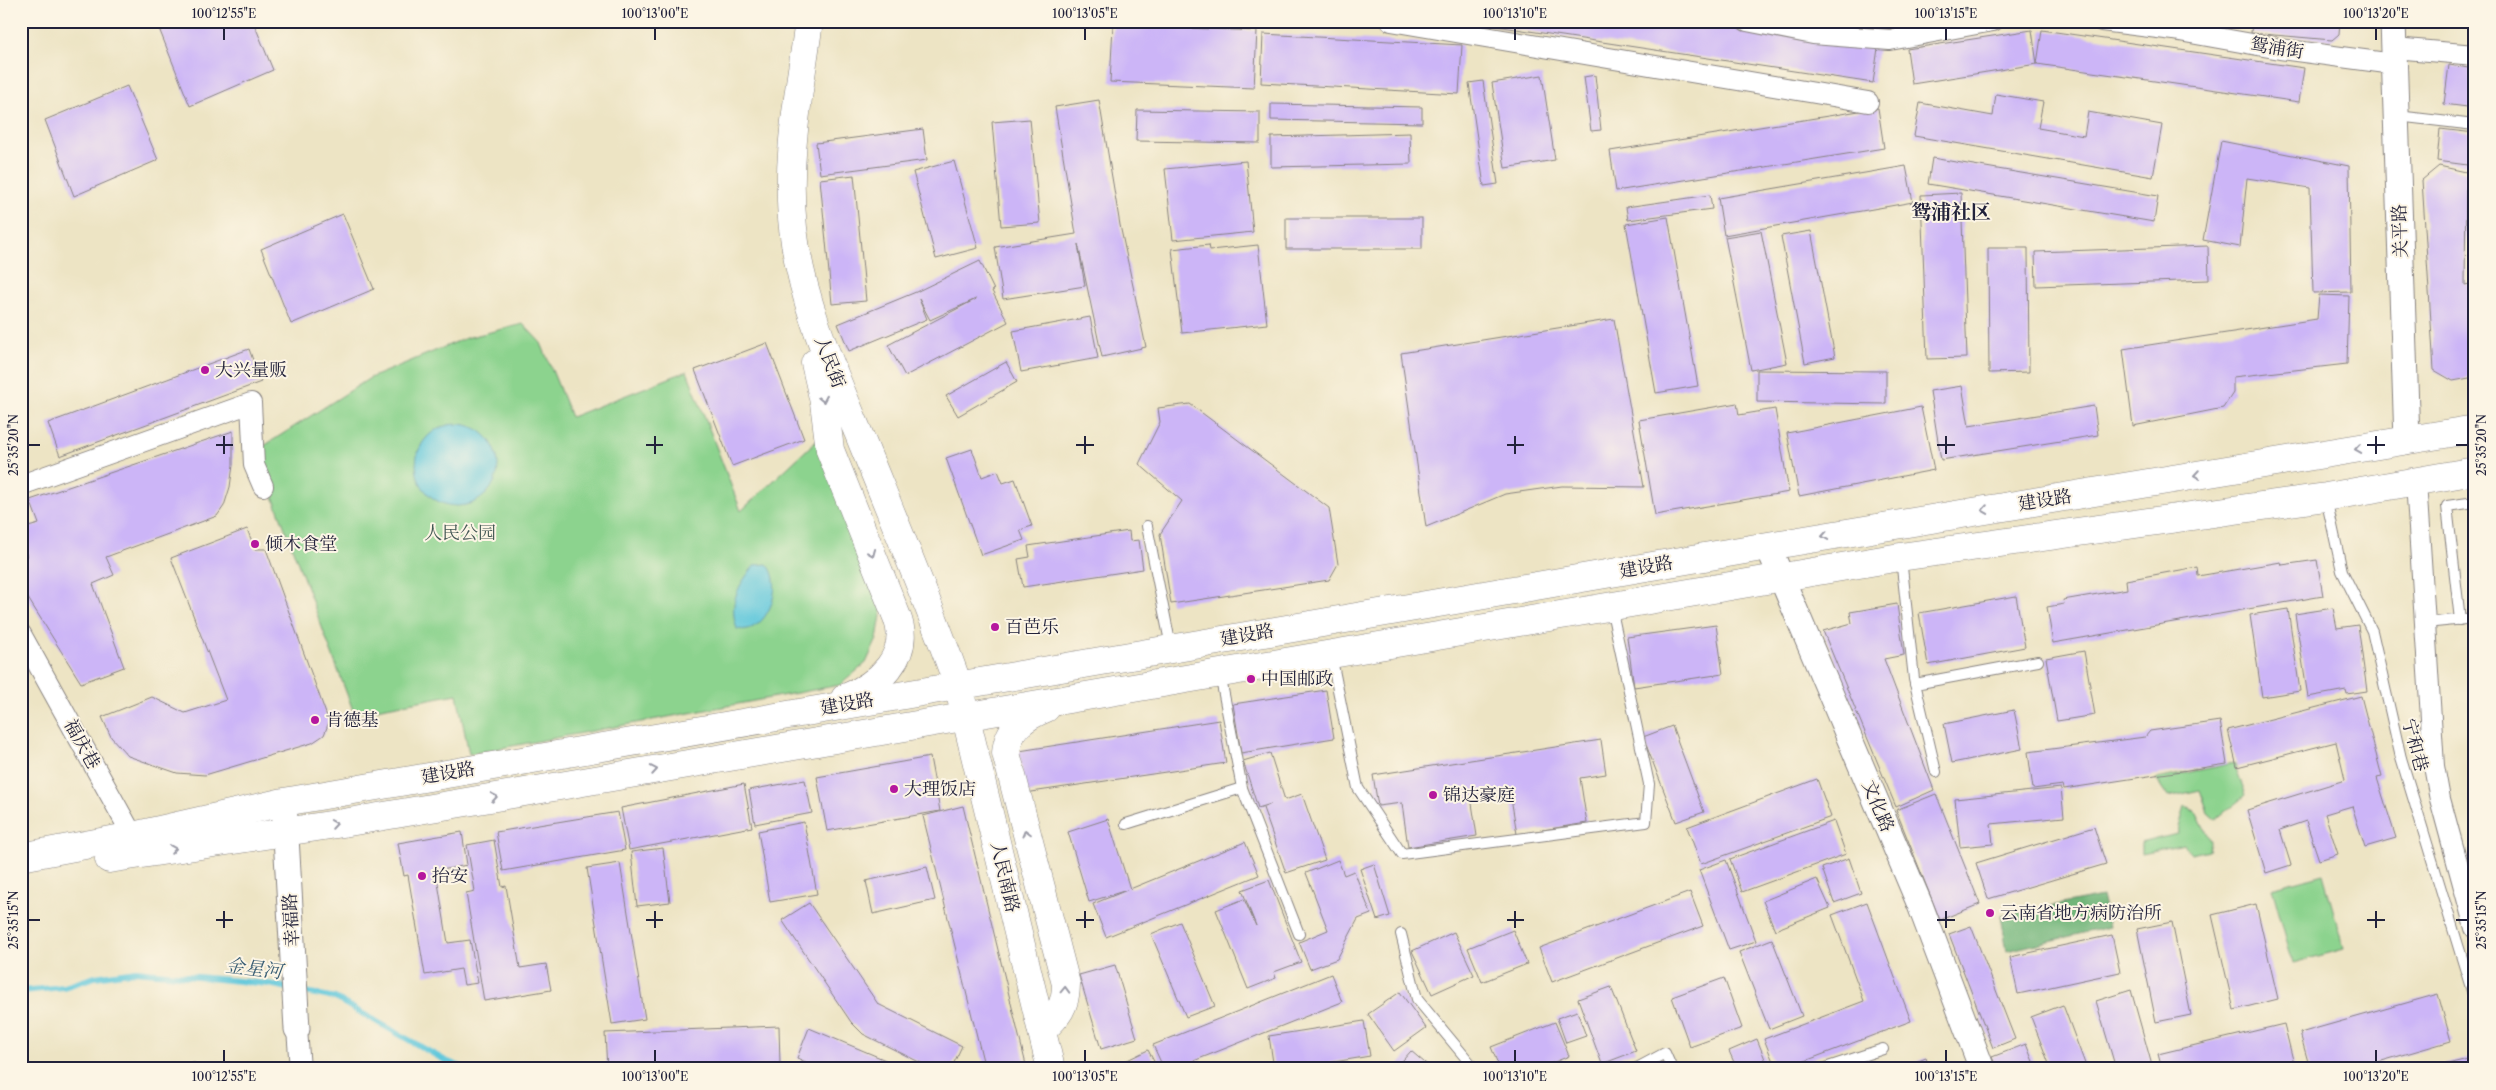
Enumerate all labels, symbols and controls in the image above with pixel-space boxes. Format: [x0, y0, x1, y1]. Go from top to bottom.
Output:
text: 100°12'55"E [192, 6, 256, 21]
text: 100°13'00"E [622, 6, 688, 21]
text: 100°13'05"E [1052, 6, 1118, 21]
text: 100°13'10"E [1483, 6, 1547, 21]
text: 100°13'15"E [1915, 6, 1977, 21]
text: 100°13'20"E [2343, 6, 2409, 21]
street label: 鸳浦街 [2249, 33, 2305, 63]
district label: 鸳浦社区 [1911, 200, 1991, 224]
street label: 关平路 [2388, 204, 2412, 258]
street label: 人民街 [810, 333, 850, 391]
place label: 大兴量贩 [215, 359, 287, 381]
marker: 大兴量贩 [199, 364, 211, 376]
one-way arrow [817, 395, 828, 404]
text: 25°35'20"N [6, 414, 21, 476]
text: 25°35'20"N [2474, 414, 2489, 476]
one-way arrow [2353, 444, 2362, 454]
one-way arrow [2193, 470, 2202, 480]
street label: 建设路 [2017, 485, 2073, 515]
one-way arrow [1981, 504, 1989, 515]
park label: 人民公园 [424, 522, 496, 544]
one-way arrow [1820, 531, 1829, 541]
place label: 倾木食堂 [265, 533, 337, 555]
marker: 倾木食堂 [249, 538, 261, 550]
one-way arrow [865, 548, 876, 557]
street label: 建设路 [1618, 551, 1674, 583]
place label: 百芭乐 [1005, 616, 1059, 638]
street label: 建设路 [1219, 619, 1275, 651]
marker: 百芭乐 [989, 621, 1001, 633]
place label: 中国邮政 [1261, 668, 1333, 690]
marker: 中国邮政 [1245, 673, 1257, 685]
street label: 建设路 [819, 688, 875, 720]
place label: 肯德基 [325, 709, 379, 731]
marker: 肯德基 [309, 714, 321, 726]
street label: 福庆巷 [59, 715, 105, 773]
street label: 宁和巷 [2397, 716, 2433, 774]
street label: 建设路 [420, 757, 476, 789]
one-way arrow [650, 765, 658, 775]
street label: 文化路 [1857, 777, 1899, 835]
place label: 大理饭店 [904, 778, 976, 800]
marker: 大理饭店 [888, 783, 900, 795]
place label: 锦达豪庭 [1443, 784, 1515, 806]
marker: 锦达豪庭 [1427, 789, 1439, 801]
one-way arrow [489, 792, 498, 802]
one-way arrow [329, 820, 338, 830]
one-way arrow [1021, 829, 1032, 838]
street label: 人民南路 [986, 839, 1024, 915]
one-way arrow [169, 844, 177, 855]
place label: 抬安 [432, 865, 468, 887]
marker: 抬安 [416, 870, 428, 882]
text: 25°35'15"N [6, 890, 21, 950]
text: 25°35'15"N [2474, 890, 2489, 950]
street label: 幸福路 [279, 892, 303, 948]
place label: 云南省地方病防治所 [2000, 902, 2162, 924]
marker: 云南省地方病防治所 [1984, 907, 1996, 919]
water label: 金星河 [224, 954, 287, 984]
one-way arrow [1060, 986, 1070, 994]
text: 100°12'55"E [192, 1069, 256, 1084]
text: 100°13'00"E [622, 1069, 688, 1084]
text: 100°13'05"E [1052, 1069, 1118, 1084]
text: 100°13'10"E [1483, 1069, 1547, 1084]
text: 100°13'15"E [1915, 1069, 1977, 1084]
text: 100°13'20"E [2343, 1069, 2409, 1084]

